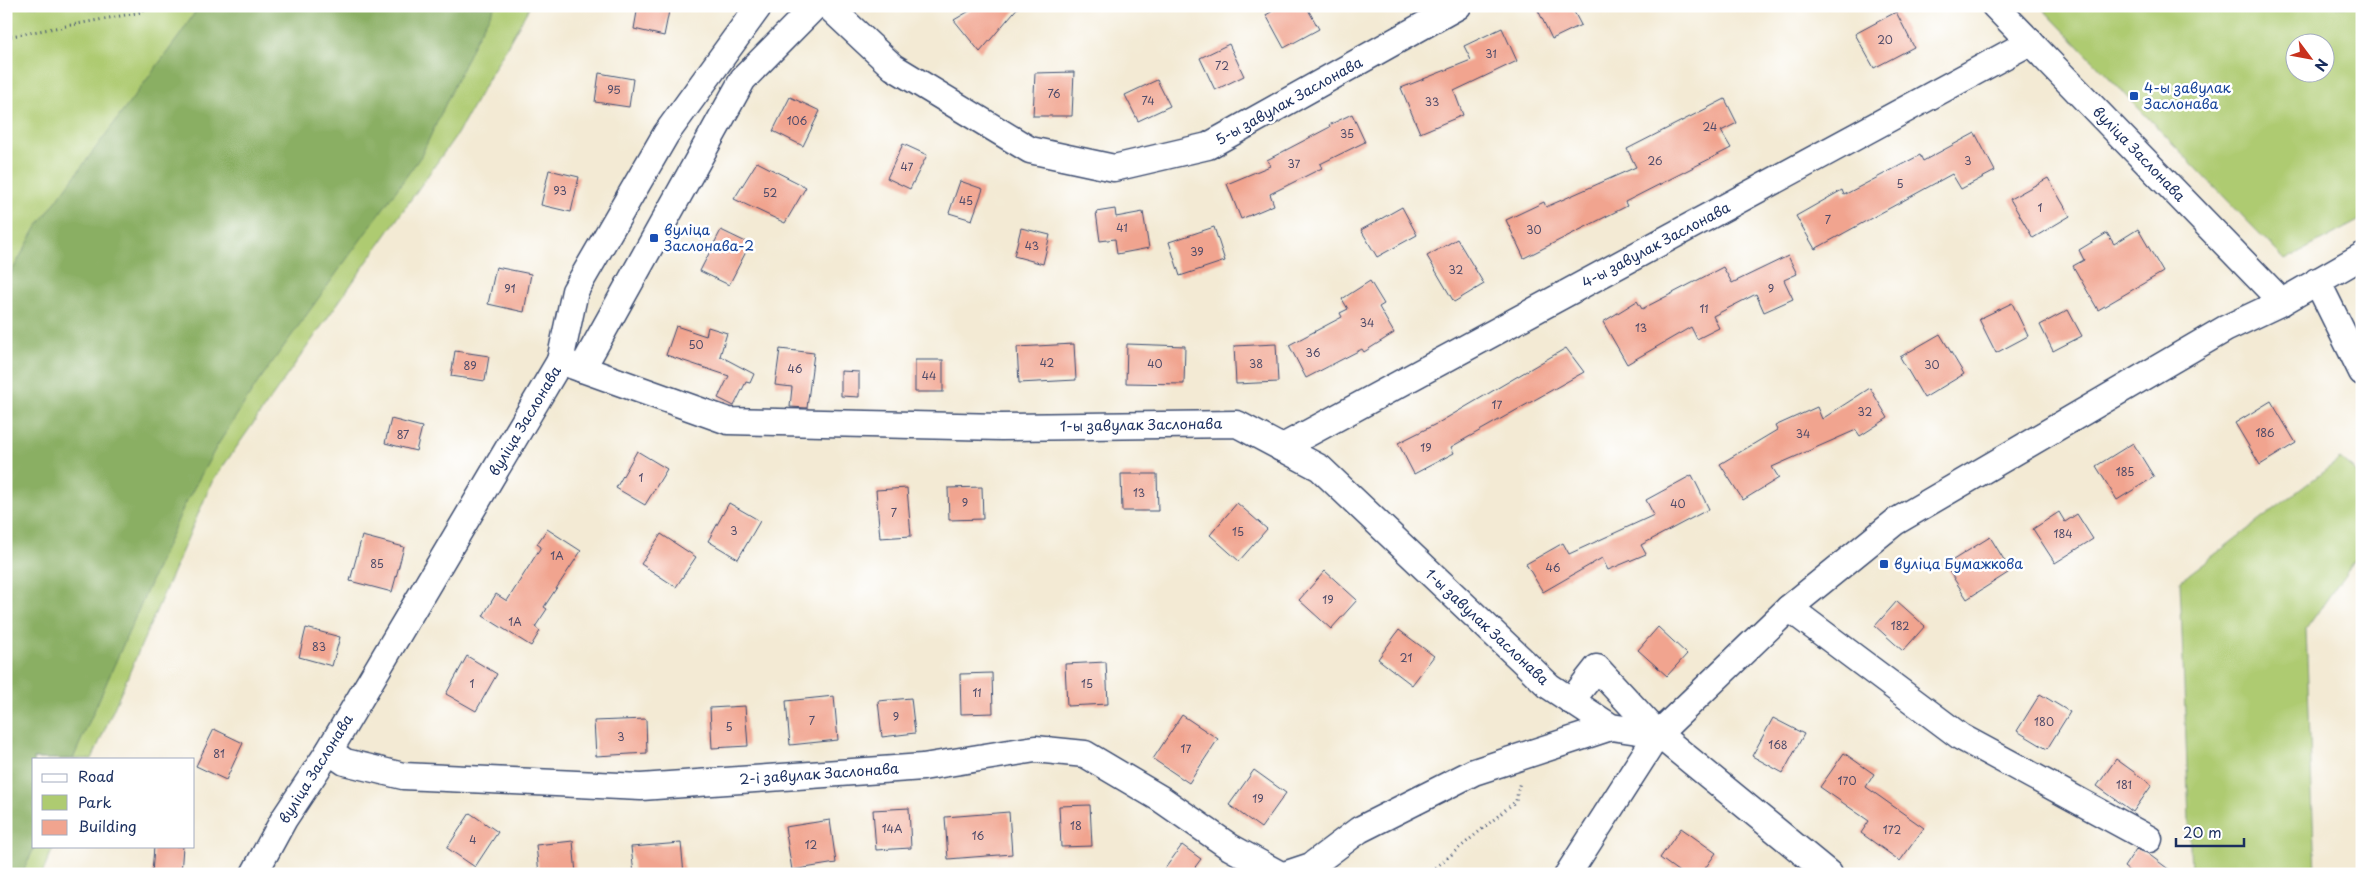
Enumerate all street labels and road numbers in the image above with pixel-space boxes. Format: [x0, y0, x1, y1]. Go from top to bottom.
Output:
street label: 5-ы завулак Заслонава [1211, 51, 1366, 150]
street label: вуліца Заслонава [2088, 101, 2191, 206]
street label: 4-ы завулак Заслонава [1578, 196, 1734, 293]
street label: вуліца Заслонава [483, 361, 566, 480]
street label: 1-ы завулак Заслонава [1060, 413, 1223, 436]
street label: 1-ы завулак Заслонава [1421, 564, 1554, 690]
street label: вуліца Заслонава [273, 710, 358, 827]
street label: 2-і завулак Заслонава [739, 757, 900, 790]

